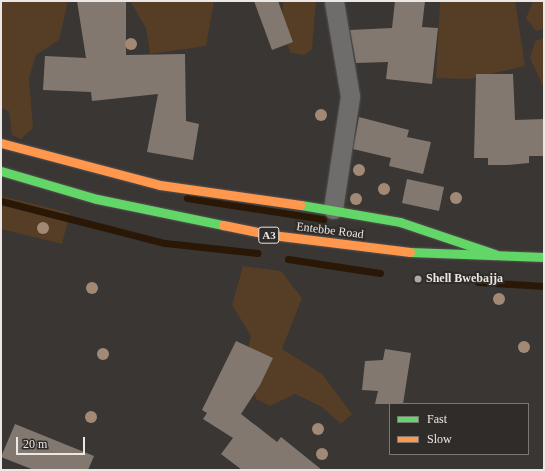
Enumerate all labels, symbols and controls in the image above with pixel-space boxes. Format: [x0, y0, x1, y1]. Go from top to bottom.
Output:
street label: Entebbe Road [296, 220, 364, 242]
road number: A3 [258, 226, 280, 244]
place label: Shell Bwebajja [426, 272, 503, 286]
marker: Shell Bwebajja [413, 274, 423, 284]
legend [389, 403, 529, 455]
text: Fast [427, 412, 447, 426]
scale bar [18, 429, 87, 455]
text: Slow [427, 432, 452, 446]
text: 20 m [23, 437, 47, 451]

